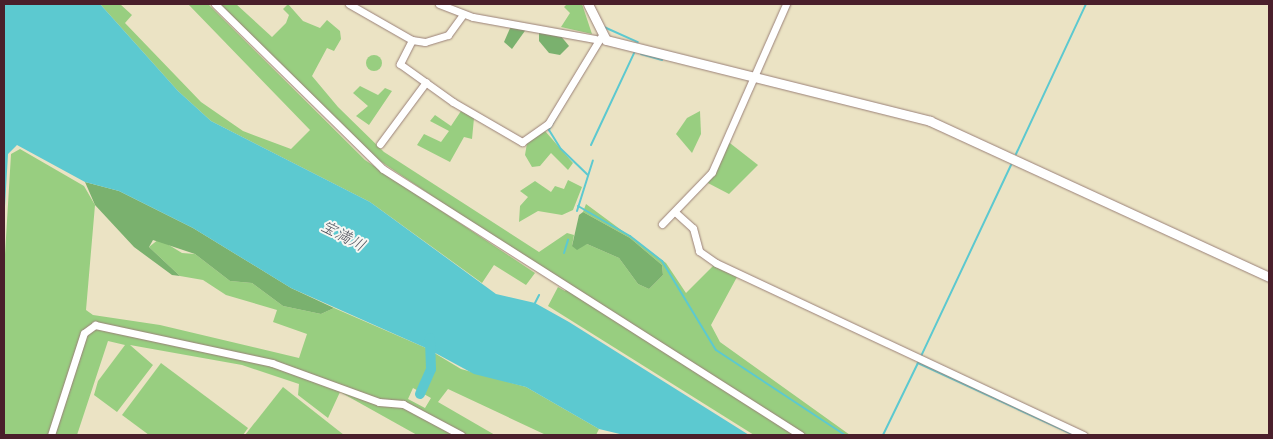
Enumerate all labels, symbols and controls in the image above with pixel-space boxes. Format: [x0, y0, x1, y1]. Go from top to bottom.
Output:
water label: 宝満川 [317, 216, 369, 256]

